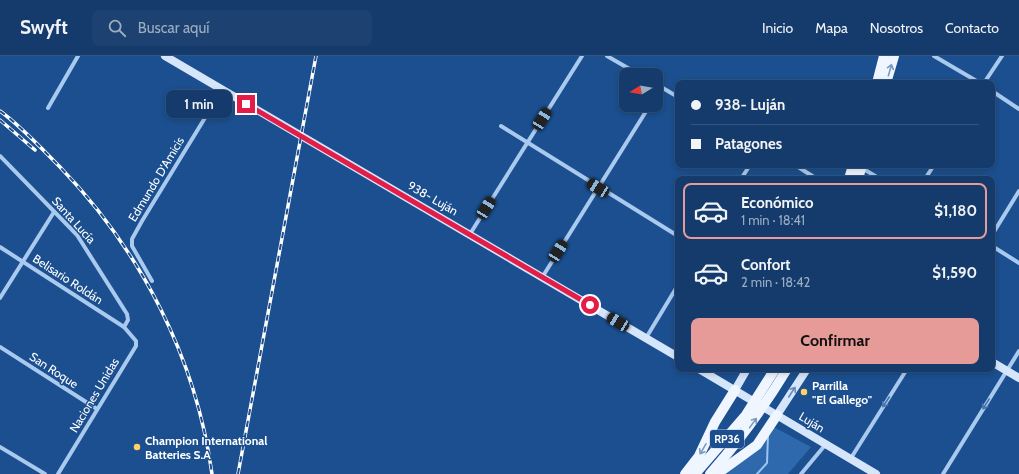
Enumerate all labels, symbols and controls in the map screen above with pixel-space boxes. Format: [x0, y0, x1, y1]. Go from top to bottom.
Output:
search box [92, 10, 372, 46]
text: Swyft [20, 16, 68, 39]
icon: search [106, 17, 128, 39]
text: Buscar aquí [138, 19, 210, 37]
text: Inicio [762, 19, 793, 37]
text: Mapa [815, 19, 848, 37]
text: Nosotros [870, 19, 923, 37]
text: Contacto [945, 19, 999, 37]
one-way arrow [887, 63, 894, 76]
north arrow [619, 68, 663, 112]
map controls [619, 68, 663, 112]
callout: 1 min [166, 90, 232, 118]
route end [237, 95, 255, 113]
text: 1 min [184, 96, 214, 112]
text: 938- Luján [715, 96, 785, 114]
car [531, 106, 553, 132]
street label: Edmundo D'Amicis [125, 134, 187, 224]
text: Patagones [715, 135, 782, 153]
car [585, 177, 611, 199]
street label: 938- Luján [405, 178, 461, 219]
street label: Santa Lucía [49, 193, 99, 247]
icon: car [693, 193, 729, 229]
text: Económico [741, 194, 813, 212]
car [475, 195, 497, 221]
text: $1,180 [934, 202, 977, 220]
text: 1 min · 18:41 [741, 212, 805, 228]
car [547, 238, 569, 264]
street label: Belisario Roldán [30, 251, 106, 307]
icon: car [693, 255, 729, 291]
text: Confort [741, 256, 790, 274]
text: $1,590 [932, 264, 977, 282]
text: 2 min · 18:42 [741, 274, 810, 290]
route start [581, 296, 599, 314]
car [605, 311, 631, 333]
button: Confirmar [691, 318, 979, 364]
street label: San Roque [27, 349, 81, 391]
street label: Naciones Unidas [66, 355, 122, 435]
place label: Parrilla "El Gallego" [812, 378, 872, 407]
one-way arrow [788, 387, 796, 398]
marker: Parrilla "El Gallego" [799, 387, 809, 397]
one-way arrow [882, 396, 890, 408]
one-way arrow [982, 398, 990, 410]
street label: Luján [796, 409, 828, 436]
one-way arrow [749, 417, 757, 428]
road number: RP36 [710, 430, 744, 448]
place label: Champion International Batteries S.A [145, 433, 267, 462]
marker: Champion International Batteries S.A [132, 442, 142, 452]
one-way arrow [698, 443, 706, 455]

